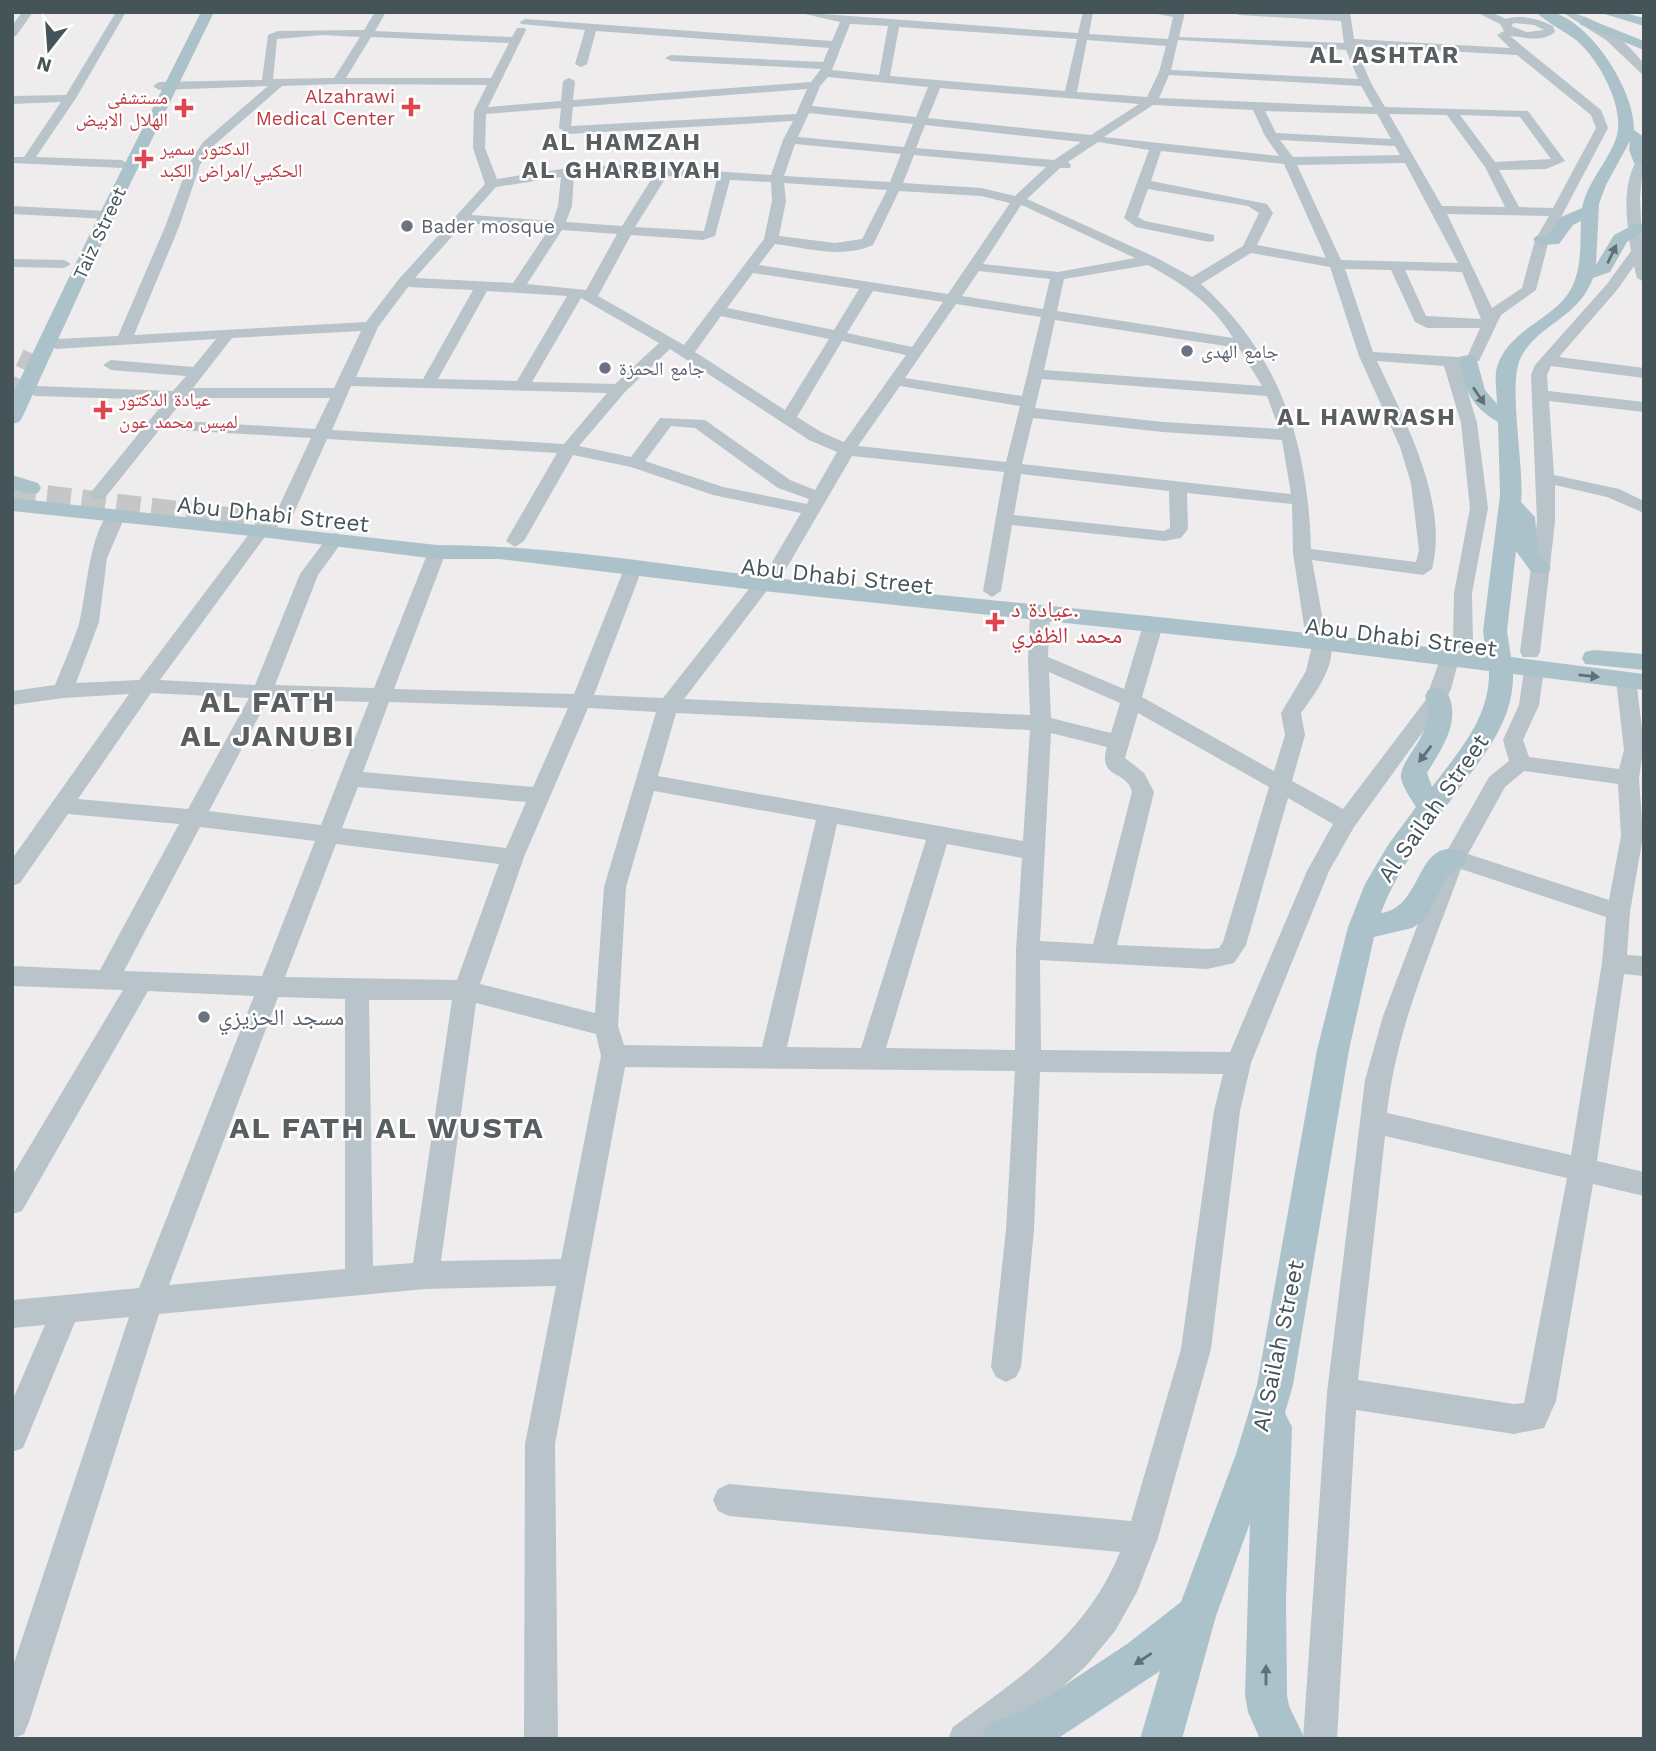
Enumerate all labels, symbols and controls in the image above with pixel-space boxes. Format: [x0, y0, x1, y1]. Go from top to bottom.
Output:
north arrow [14, 14, 84, 84]
district label: AL ASHTAR [1310, 41, 1460, 69]
text: N [34, 52, 54, 78]
place label: Alzahrawi Medical Center [256, 85, 395, 130]
place label: مستشفى الهلال الابيض [76, 86, 168, 131]
marker: Alzahrawi Medical Center [401, 97, 421, 117]
marker: مستشفى الهلال الابيض [174, 98, 194, 118]
district label: AL HAMZAH AL GHARBIYAH [522, 128, 722, 184]
place label: الدكتور سمير الحكيي/امراض الكبد [159, 137, 303, 186]
marker: الدكتور سمير الحكيي/امراض الكبد [134, 149, 154, 169]
street label: Taiz Street [68, 183, 131, 283]
place label: Bader mosque [421, 215, 555, 238]
marker: Bader mosque [399, 218, 415, 234]
one-way arrow [1606, 244, 1618, 264]
place label: جامع الهدى [1201, 340, 1279, 364]
marker: جامع الهدى [1179, 343, 1195, 359]
place label: جامع الحمزة [619, 357, 705, 381]
marker: جامع الحمزة [597, 360, 613, 376]
one-way arrow [1472, 387, 1486, 406]
place label: عيادة الدكتور لميس محمد عون [118, 388, 238, 433]
marker: عيادة الدكتور لميس محمد عون [93, 400, 113, 420]
district label: AL HAWRASH [1277, 403, 1457, 431]
street label: Abu Dhabi Street [176, 491, 371, 538]
street label: Abu Dhabi Street [740, 553, 935, 600]
place label: عيادة د. محمد الظفري [1011, 596, 1122, 654]
marker: عيادة د. محمد الظفري [985, 612, 1005, 632]
street label: Abu Dhabi Street [1304, 612, 1499, 663]
one-way arrow [1578, 671, 1600, 682]
district label: AL FATH AL JANUBI [180, 684, 356, 753]
street label: Al Sailah Street [1372, 729, 1495, 887]
one-way arrow [1418, 744, 1432, 763]
place label: مسجد الحزيزي [218, 1004, 344, 1036]
marker: مسجد الحزيزي [196, 1009, 212, 1025]
district label: AL FATH AL WUSTA [229, 1110, 545, 1145]
street label: Al Sailah Street [1247, 1258, 1310, 1434]
one-way arrow [1134, 1652, 1152, 1666]
one-way arrow [1260, 1663, 1272, 1685]

